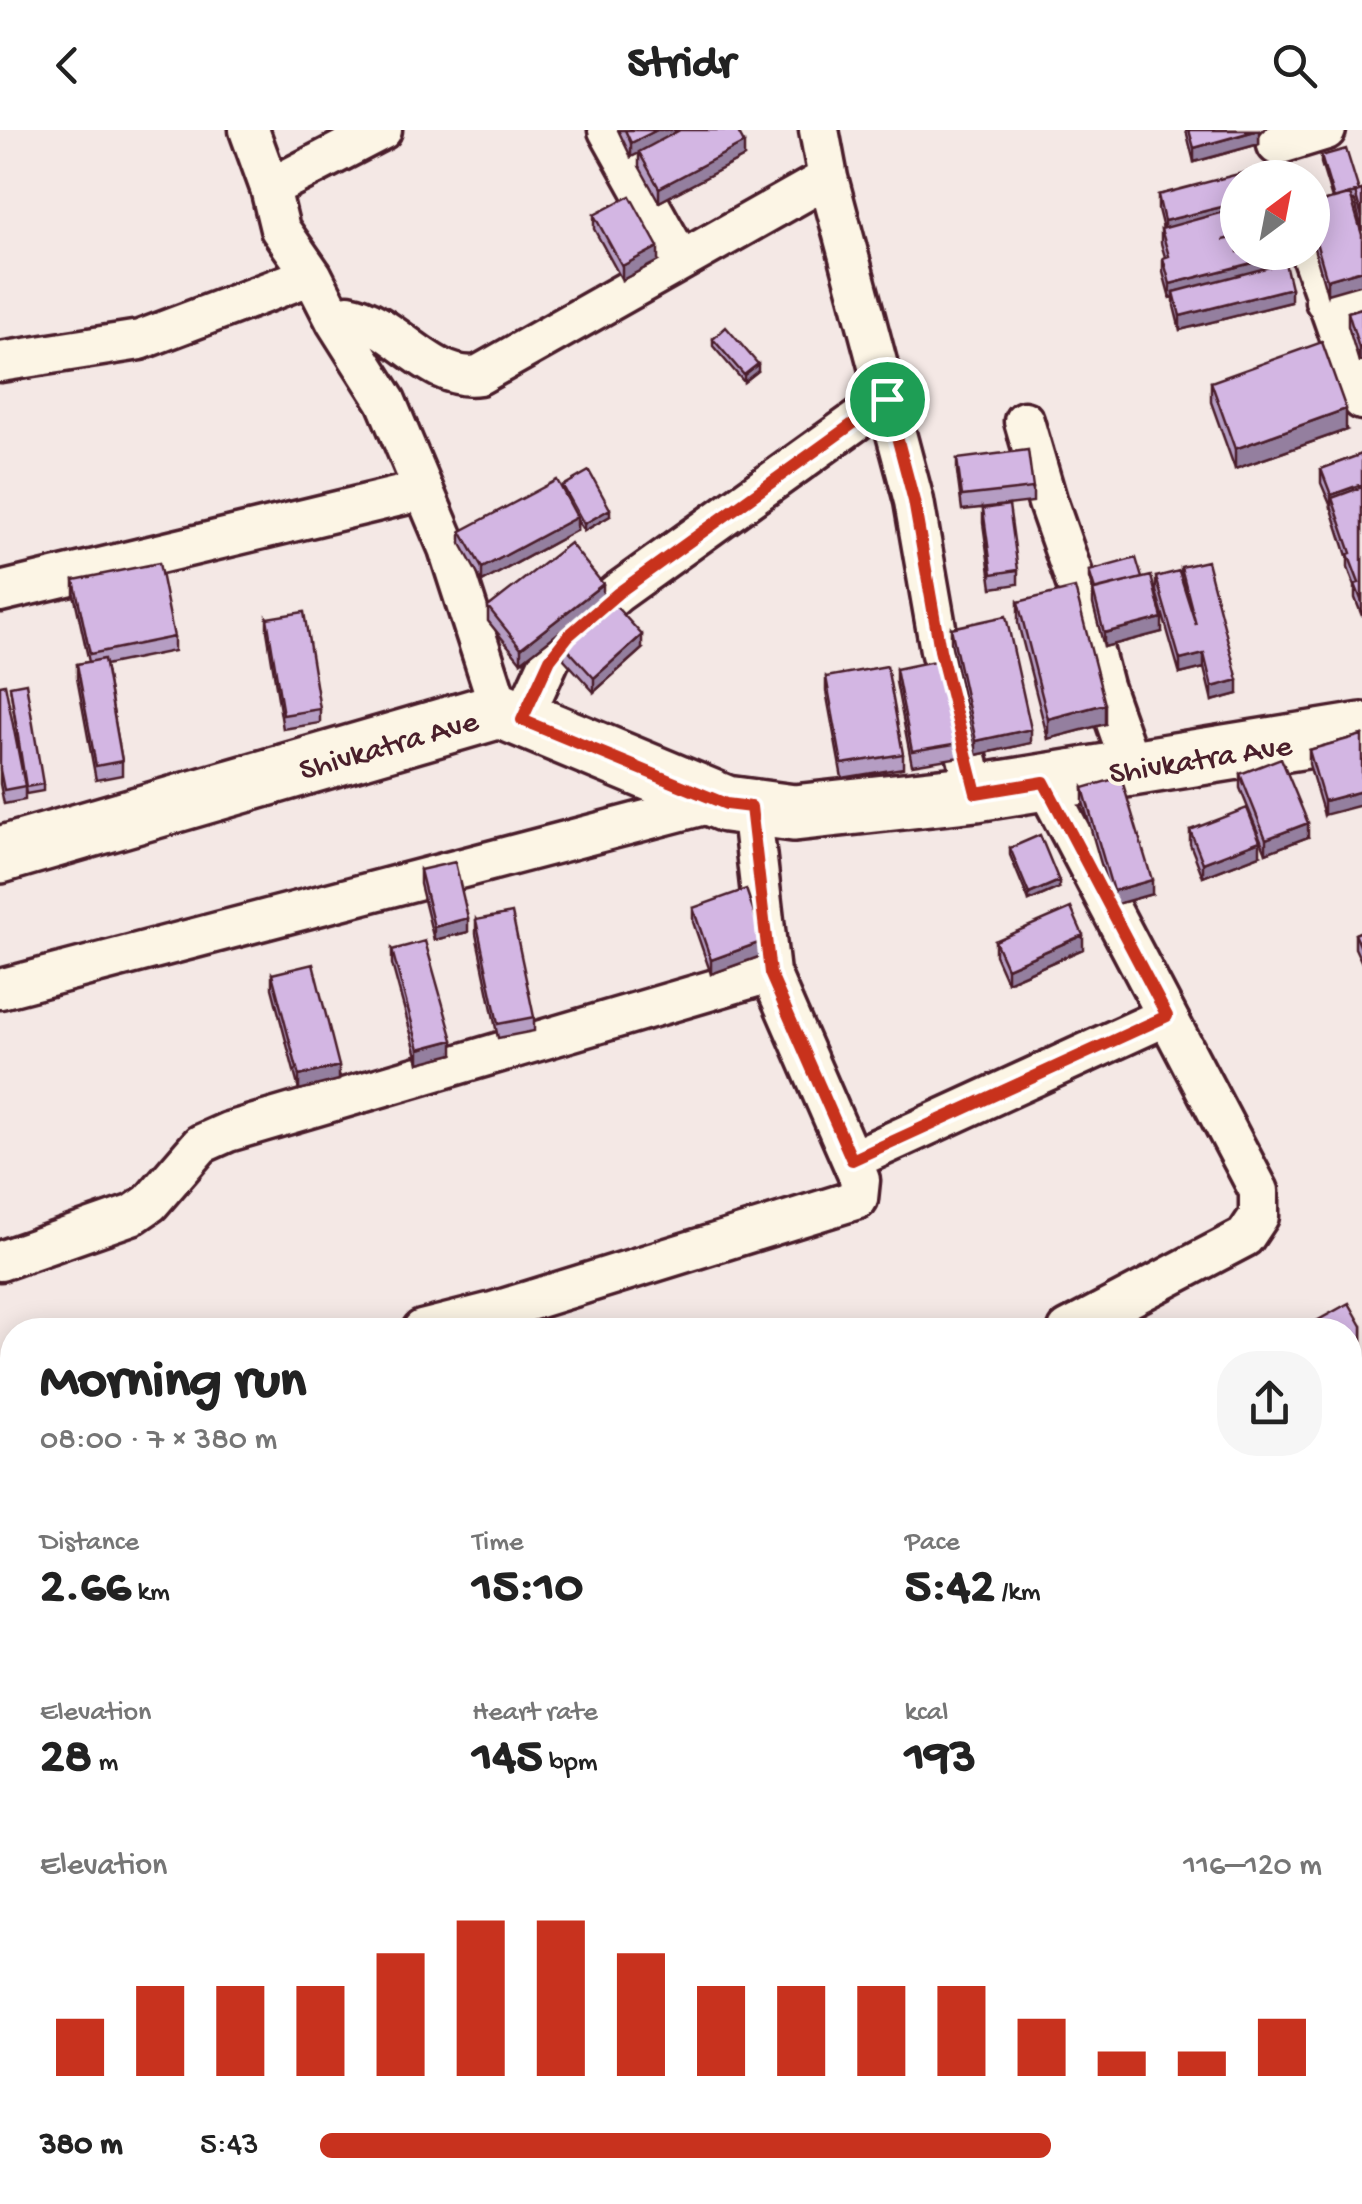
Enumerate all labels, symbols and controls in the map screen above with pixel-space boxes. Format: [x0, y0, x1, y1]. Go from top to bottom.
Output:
icon: back [40, 38, 95, 93]
icon: search [1267, 38, 1322, 93]
text: Stridr [627, 39, 735, 92]
north arrow [1220, 160, 1330, 270]
map controls [1220, 160, 1330, 270]
pin [845, 357, 930, 442]
icon: arrive [860, 372, 915, 427]
street label: Shivkatra Ave [296, 704, 484, 791]
street label: Shivkatra Ave [1107, 729, 1295, 795]
button: share [1217, 1351, 1322, 1456]
text: Morning run [40, 1352, 306, 1416]
text: 08:00 · 7 × 380 m [40, 1422, 277, 1460]
text: Distance [40, 1527, 139, 1560]
text: Time [472, 1527, 524, 1560]
text: Pace [905, 1527, 960, 1560]
text: 2.66 [40, 1560, 131, 1619]
text: 15:10 [472, 1560, 583, 1619]
text: 5:42 [905, 1560, 995, 1619]
text: km [131, 1577, 170, 1610]
text: /km [995, 1577, 1041, 1610]
text: Elevation [40, 1697, 151, 1730]
text: Heart rate [472, 1697, 598, 1730]
text: kcal [905, 1697, 948, 1730]
text: 28 [40, 1730, 92, 1789]
text: 145 [472, 1730, 542, 1789]
text: 193 [905, 1730, 976, 1789]
text: m [92, 1747, 118, 1780]
text: bpm [542, 1747, 598, 1780]
text: Elevation [40, 1848, 167, 1886]
text: 116–120 m [1183, 1848, 1322, 1886]
text: 380 m [40, 2127, 123, 2165]
text: 5:43 [200, 2127, 259, 2165]

